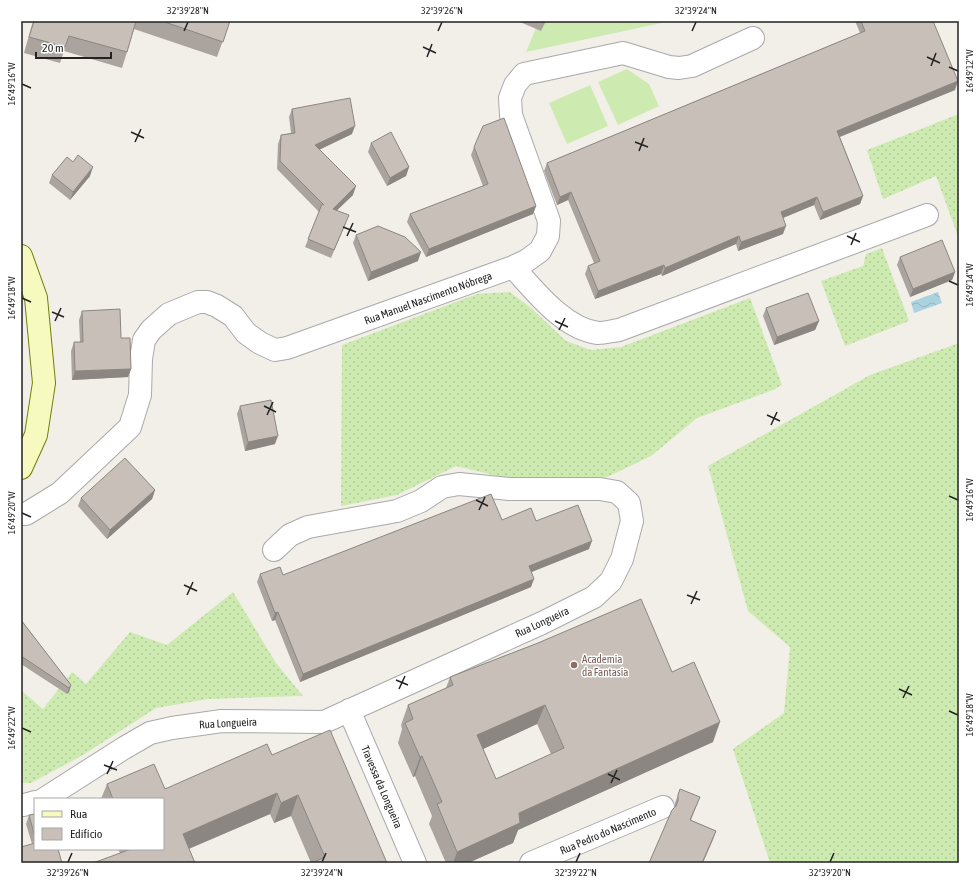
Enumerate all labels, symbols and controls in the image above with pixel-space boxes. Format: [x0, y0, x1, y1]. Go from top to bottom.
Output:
text: 32°39'28"N [167, 5, 209, 16]
text: 32°39'26"N [421, 5, 463, 16]
text: 32°39'24"N [675, 5, 717, 16]
scale bar [36, 34, 111, 60]
text: 20 m [42, 41, 64, 55]
text: 16°49'12"W [964, 49, 975, 93]
text: 16°49'16"W [6, 62, 17, 106]
text: 16°49'14"W [964, 263, 975, 307]
street label: Rua Manuel Nascimento Nóbrega [363, 269, 493, 327]
text: 16°49'18"W [6, 276, 17, 320]
text: 16°49'16"W [964, 478, 975, 522]
text: 16°49'20"W [6, 491, 17, 535]
street label: Rua Longueira [513, 604, 571, 640]
place label: Academia da Fantasia [582, 653, 628, 678]
marker: Academia da Fantasia [569, 660, 579, 670]
text: 16°49'18"W [964, 693, 975, 737]
text: 16°49'22"W [6, 706, 17, 750]
street label: Rua Longueira [199, 715, 257, 731]
street label: Travessa da Longueira [359, 744, 405, 830]
legend [34, 798, 164, 850]
street label: Rua Pedro do Nascimento [558, 805, 658, 857]
text: Rua [70, 807, 87, 821]
text: Edifício [70, 827, 103, 841]
text: 32°39'26"N [47, 867, 89, 878]
text: 32°39'24"N [301, 867, 343, 878]
text: 32°39'22"N [555, 867, 597, 878]
text: 32°39'20"N [809, 867, 851, 878]

